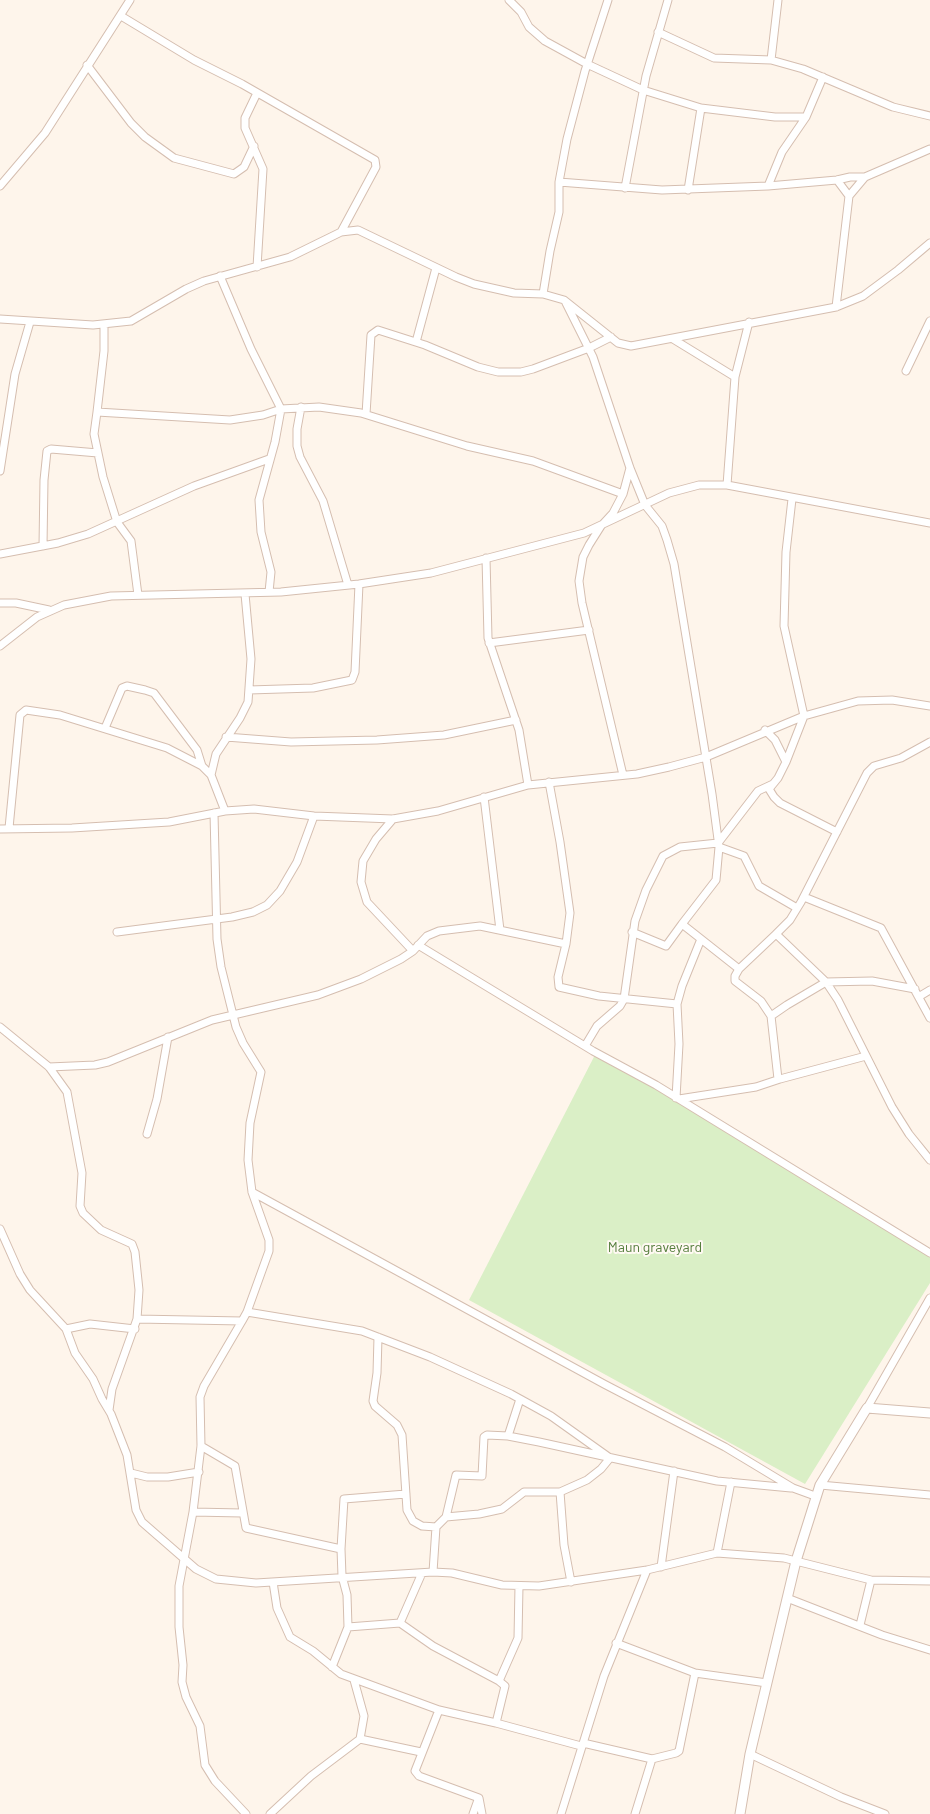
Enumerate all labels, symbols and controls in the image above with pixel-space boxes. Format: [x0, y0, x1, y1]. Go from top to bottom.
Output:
park label: Maun graveyard [608, 1239, 702, 1255]

